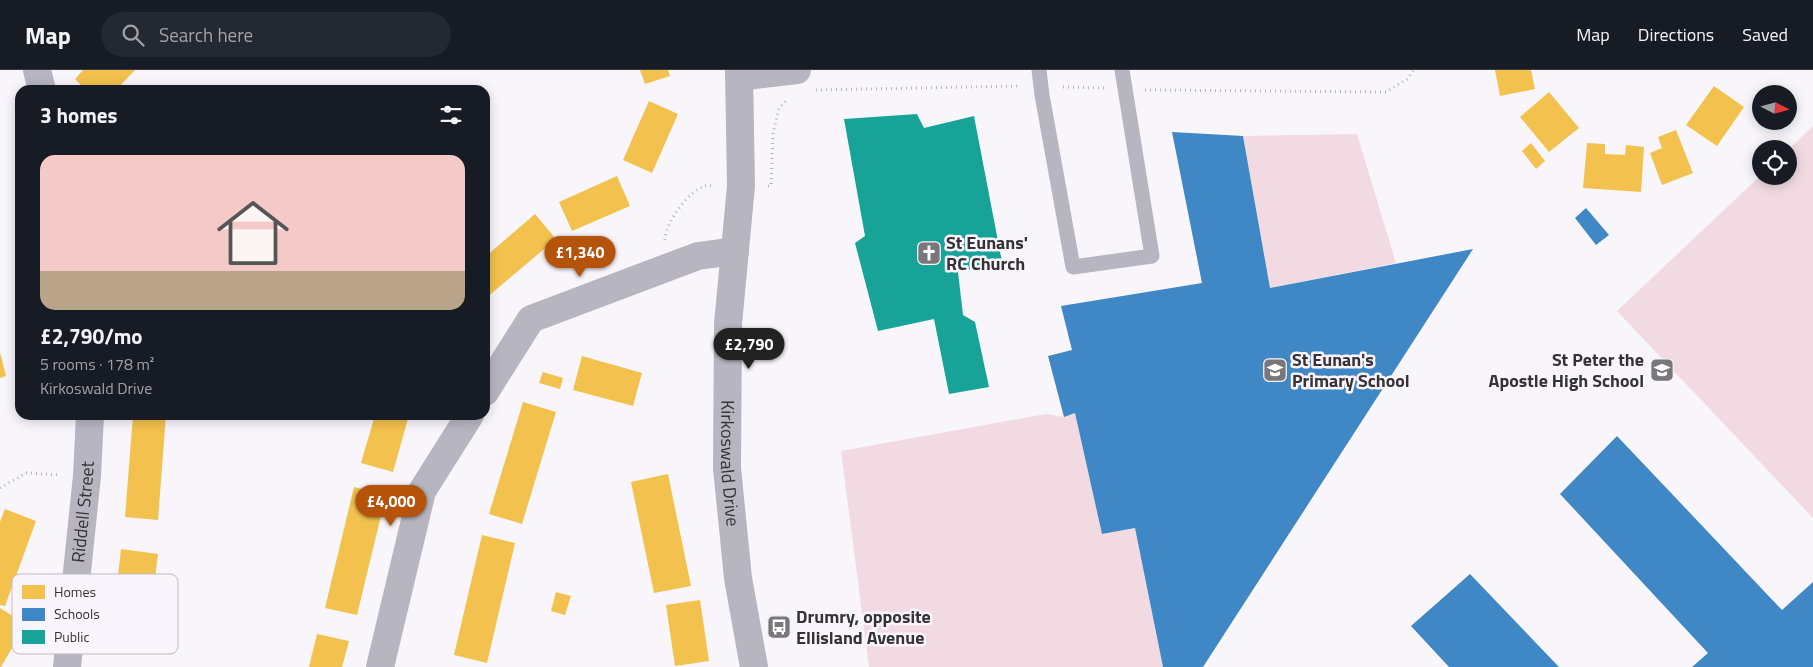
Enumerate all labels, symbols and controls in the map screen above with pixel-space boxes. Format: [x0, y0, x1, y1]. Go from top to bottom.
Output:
search box [101, 12, 451, 57]
text: Map [25, 17, 71, 53]
text: Search here [159, 20, 253, 49]
icon: search [119, 21, 147, 49]
text: Map [1576, 21, 1610, 48]
text: Directions [1638, 21, 1714, 48]
text: Saved [1742, 21, 1788, 48]
north arrow [1752, 85, 1798, 130]
map controls [1752, 85, 1797, 185]
text: 3 homes [40, 99, 117, 131]
icon: filters [437, 101, 465, 129]
button: locate [1752, 140, 1797, 185]
icon: home [208, 188, 298, 278]
place label: St Eunans' RC Church [946, 229, 1028, 277]
pin: £1,340 [539, 236, 621, 278]
text: £1,340 [555, 240, 605, 264]
church icon: St Eunans' RC Church [916, 240, 942, 266]
text: £2,790/mo [40, 320, 142, 352]
pin: £2,790 [708, 328, 790, 370]
text: £2,790 [724, 332, 774, 356]
place label: St Eunan's Primary School [1292, 346, 1410, 394]
place label: St Peter the Apostle High School [1489, 346, 1644, 394]
text: 5 rooms · 178 m² [40, 352, 154, 376]
school or university icon: St Eunan's Primary School [1262, 357, 1288, 383]
school or university icon: St Peter the Apostle High School [1649, 357, 1675, 383]
text: Kirkoswald Drive [40, 376, 152, 400]
street label: Kirkoswald Drive [714, 400, 747, 528]
street label: Riddell Street [64, 460, 101, 564]
pin: £4,000 [350, 484, 432, 527]
text: £4,000 [366, 489, 416, 513]
legend [12, 574, 178, 654]
text: Homes [54, 581, 96, 602]
text: Schools [54, 603, 100, 624]
place label: Drumry, opposite Ellisland Avenue [796, 603, 931, 651]
bus stop icon: Drumry, opposite Ellisland Avenue [766, 614, 792, 640]
text: Public [54, 626, 90, 647]

